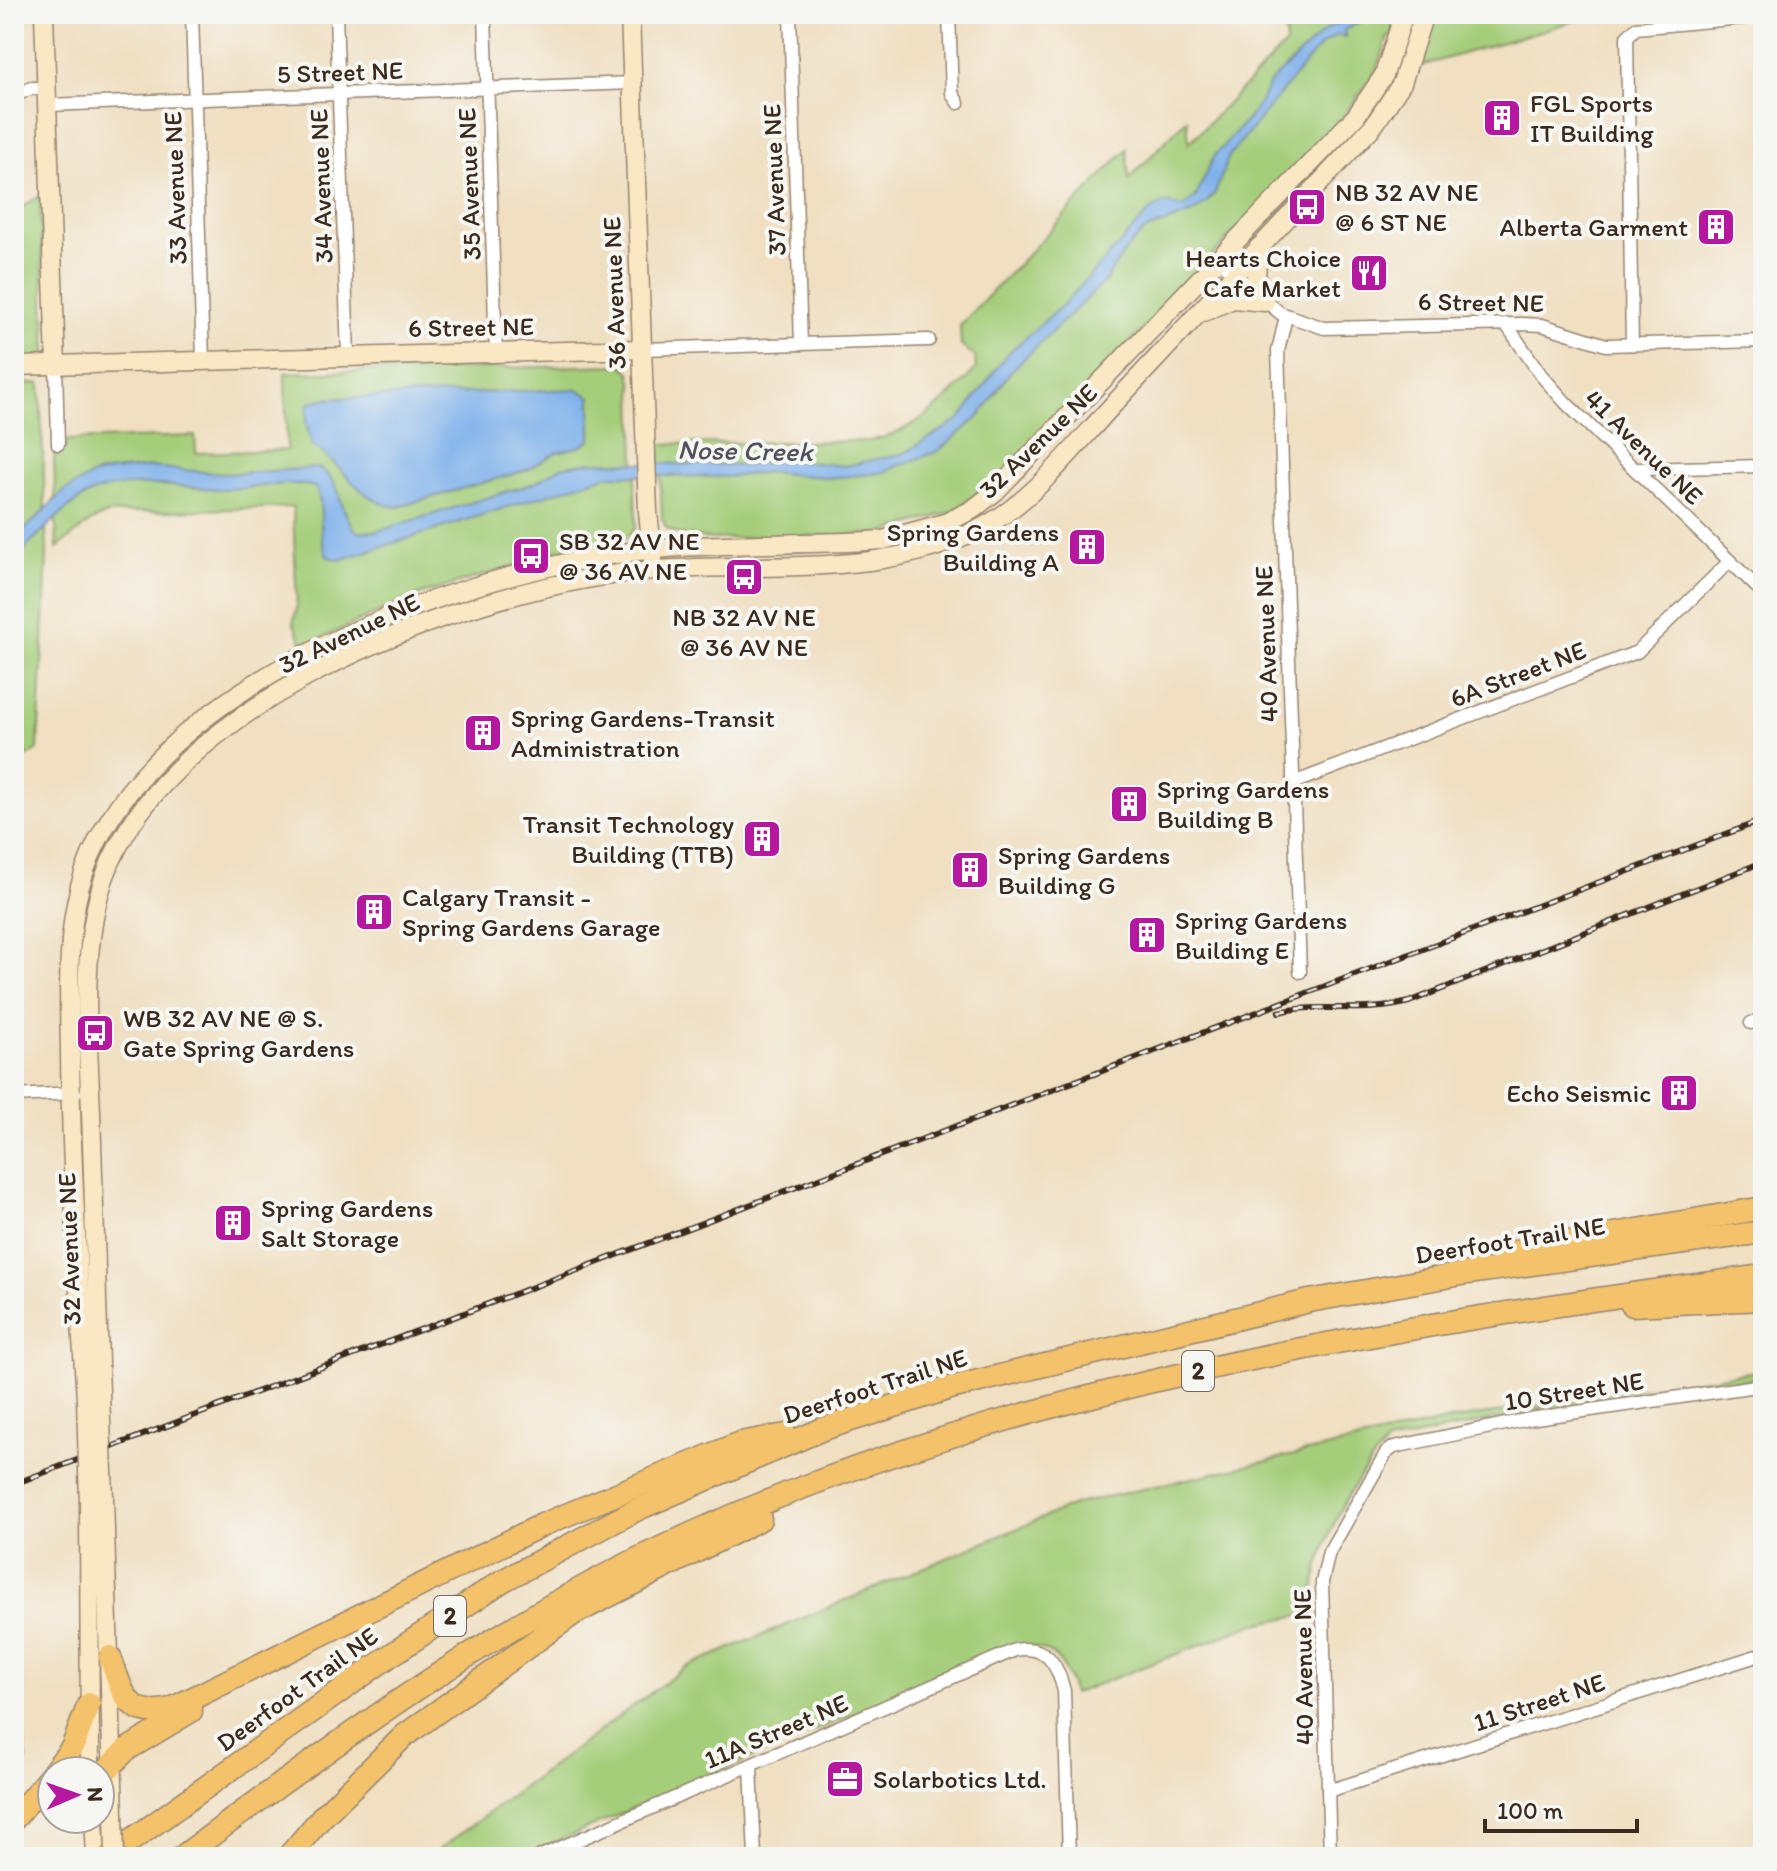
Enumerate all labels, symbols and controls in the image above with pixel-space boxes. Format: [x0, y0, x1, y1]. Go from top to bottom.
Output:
street label: 5 Street NE [276, 54, 404, 90]
place label: FGL Sports IT Building [1530, 87, 1654, 149]
building icon: FGL Sports IT Building [1481, 97, 1523, 139]
street label: 37 Avenue NE [755, 103, 793, 257]
street label: 35 Avenue NE [450, 107, 488, 261]
street label: 34 Avenue NE [302, 108, 340, 264]
street label: 33 Avenue NE [156, 111, 194, 265]
place label: NB 32 AV NE @ 6 ST NE [1335, 176, 1478, 238]
bus stop icon: NB 32 AV NE @ 6 ST NE [1286, 186, 1328, 228]
building icon: Alberta Garment [1695, 206, 1737, 248]
place label: Alberta Garment [1499, 211, 1688, 243]
street label: 36 Avenue NE [595, 216, 633, 370]
place label: Hearts Choice Cafe Market [1185, 242, 1341, 304]
restaurant icon: Hearts Choice Cafe Market [1348, 252, 1390, 294]
street label: 6 Street NE [1418, 285, 1544, 319]
street label: 6 Street NE [408, 310, 534, 344]
street label: 32 Avenue NE [972, 376, 1104, 506]
street label: 41 Avenue NE [1578, 382, 1710, 512]
water label: Nose Creek [677, 432, 814, 468]
place label: Spring Gardens Building A [887, 516, 1059, 578]
place label: SB 32 AV NE @ 36 AV NE [559, 525, 700, 587]
building icon: Spring Gardens Building A [1066, 526, 1108, 568]
bus stop icon: SB 32 AV NE @ 36 AV NE [510, 535, 552, 577]
bus stop icon: NB 32 AV NE @ 36 AV NE [723, 556, 765, 598]
street label: 40 Avenue NE [1247, 565, 1285, 723]
street label: 32 Avenue NE [273, 585, 425, 681]
place label: NB 32 AV NE @ 36 AV NE [672, 601, 816, 663]
street label: 6A Street NE [1446, 633, 1590, 715]
place label: Spring Gardens-Transit Administration [511, 702, 775, 764]
building icon: Spring Gardens-Transit Administration [462, 712, 504, 754]
place label: Spring Gardens Building B [1157, 773, 1329, 835]
building icon: Spring Gardens Building B [1108, 783, 1150, 825]
place label: Transit Technology Building (TTB) [523, 808, 734, 870]
building icon: Transit Technology Building (TTB) [741, 818, 783, 860]
place label: Spring Gardens Building G [998, 839, 1170, 901]
building icon: Spring Gardens Building G [949, 849, 991, 891]
place label: Calgary Transit - Spring Gardens Garage [402, 881, 661, 943]
building icon: Calgary Transit - Spring Gardens Garage [353, 891, 395, 933]
place label: Spring Gardens Building E [1175, 904, 1347, 966]
building icon: Spring Gardens Building E [1126, 914, 1168, 956]
place label: WB 32 AV NE @ S. Gate Spring Gardens [123, 1002, 355, 1064]
bus stop icon: WB 32 AV NE @ S. Gate Spring Gardens [74, 1012, 116, 1054]
building icon: Echo Seismic [1658, 1072, 1700, 1114]
place label: Echo Seismic [1506, 1077, 1651, 1109]
street label: 32 Avenue NE [50, 1172, 88, 1326]
place label: Spring Gardens Salt Storage [261, 1192, 433, 1254]
building icon: Spring Gardens Salt Storage [212, 1202, 254, 1244]
street label: Deerfoot Trail NE [1413, 1209, 1607, 1271]
street label: Deerfoot Trail NE [779, 1341, 971, 1431]
road number: 2 [1182, 1351, 1214, 1391]
street label: 10 Street NE [1502, 1364, 1646, 1418]
street label: 40 Avenue NE [1286, 1588, 1320, 1746]
road number: 2 [434, 1596, 466, 1636]
street label: Deerfoot Trail NE [210, 1620, 384, 1758]
street label: 11 Street NE [1469, 1666, 1609, 1738]
street label: 11A Street NE [699, 1686, 853, 1776]
north arrow [36, 1755, 116, 1835]
office icon: Solarbotics Ltd. [824, 1758, 866, 1800]
place label: Solarbotics Ltd. [873, 1763, 1047, 1795]
scale bar [1485, 1783, 1637, 1833]
text: N [82, 1786, 109, 1802]
text: 100 m [1497, 1796, 1563, 1825]

